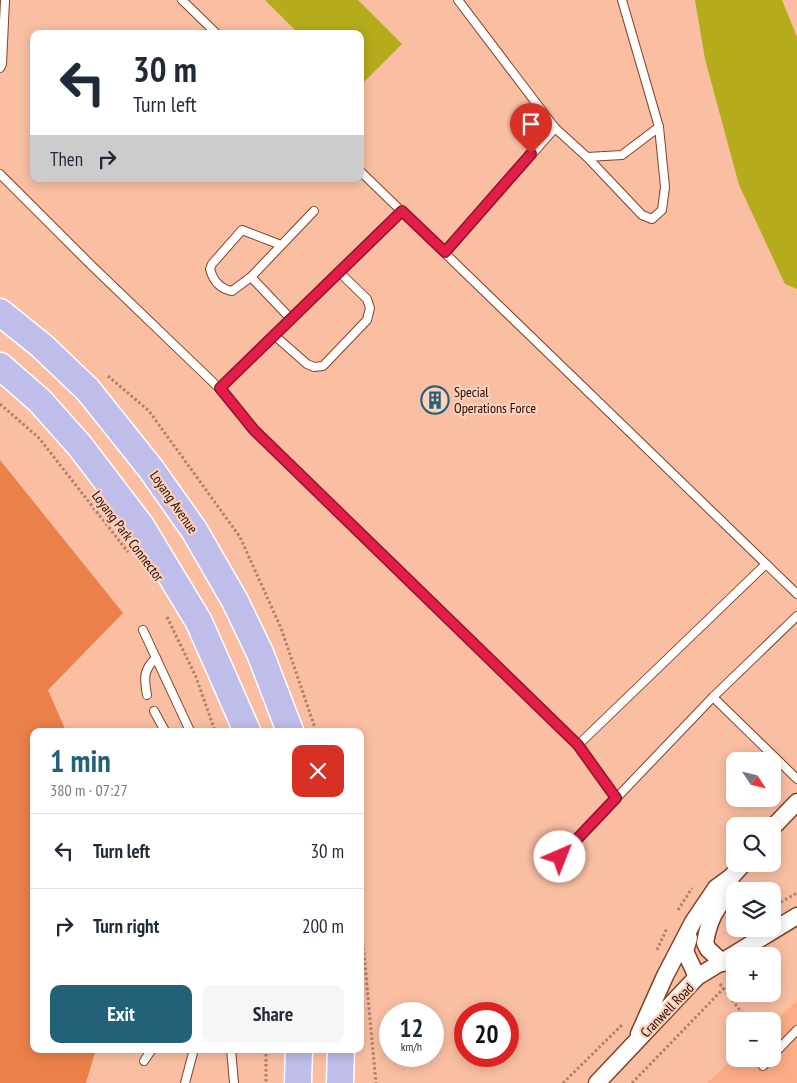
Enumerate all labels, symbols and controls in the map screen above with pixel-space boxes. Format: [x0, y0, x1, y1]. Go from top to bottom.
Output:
text: 30 m [133, 46, 197, 92]
icon: left [50, 50, 115, 115]
text: Turn left [133, 90, 197, 118]
pin [510, 103, 552, 154]
icon: arrive [517, 110, 545, 138]
icon: right [93, 145, 121, 173]
text: Then [50, 147, 83, 171]
place label: Special Operations Force [454, 383, 536, 417]
building icon: Special Operations Force [420, 385, 450, 415]
street label: Loyang Avenue [146, 467, 202, 537]
street label: Loyang Park Connector [88, 487, 168, 585]
text: 1 min [50, 741, 111, 780]
button: close [292, 745, 344, 797]
north arrow [726, 752, 781, 808]
map controls [726, 752, 781, 1067]
text: 380 m · 07:27 [50, 780, 128, 800]
button: search [726, 817, 781, 872]
position arrow [533, 830, 585, 882]
icon: left [50, 837, 78, 865]
text: Turn left [93, 839, 150, 863]
text: 30 m [311, 839, 344, 863]
button: layers [726, 882, 781, 937]
icon: right [50, 912, 78, 940]
text: Turn right [93, 914, 159, 938]
text: 200 m [302, 914, 344, 938]
button: + [726, 947, 781, 1002]
street label: Cranwell Road [637, 979, 697, 1041]
button: Exit [50, 985, 192, 1043]
button: Share [202, 985, 344, 1043]
speed limit sign: 20 [454, 1002, 519, 1067]
text: 12 [400, 1012, 423, 1044]
button: − [726, 1012, 781, 1067]
text: km/h [401, 1039, 422, 1054]

